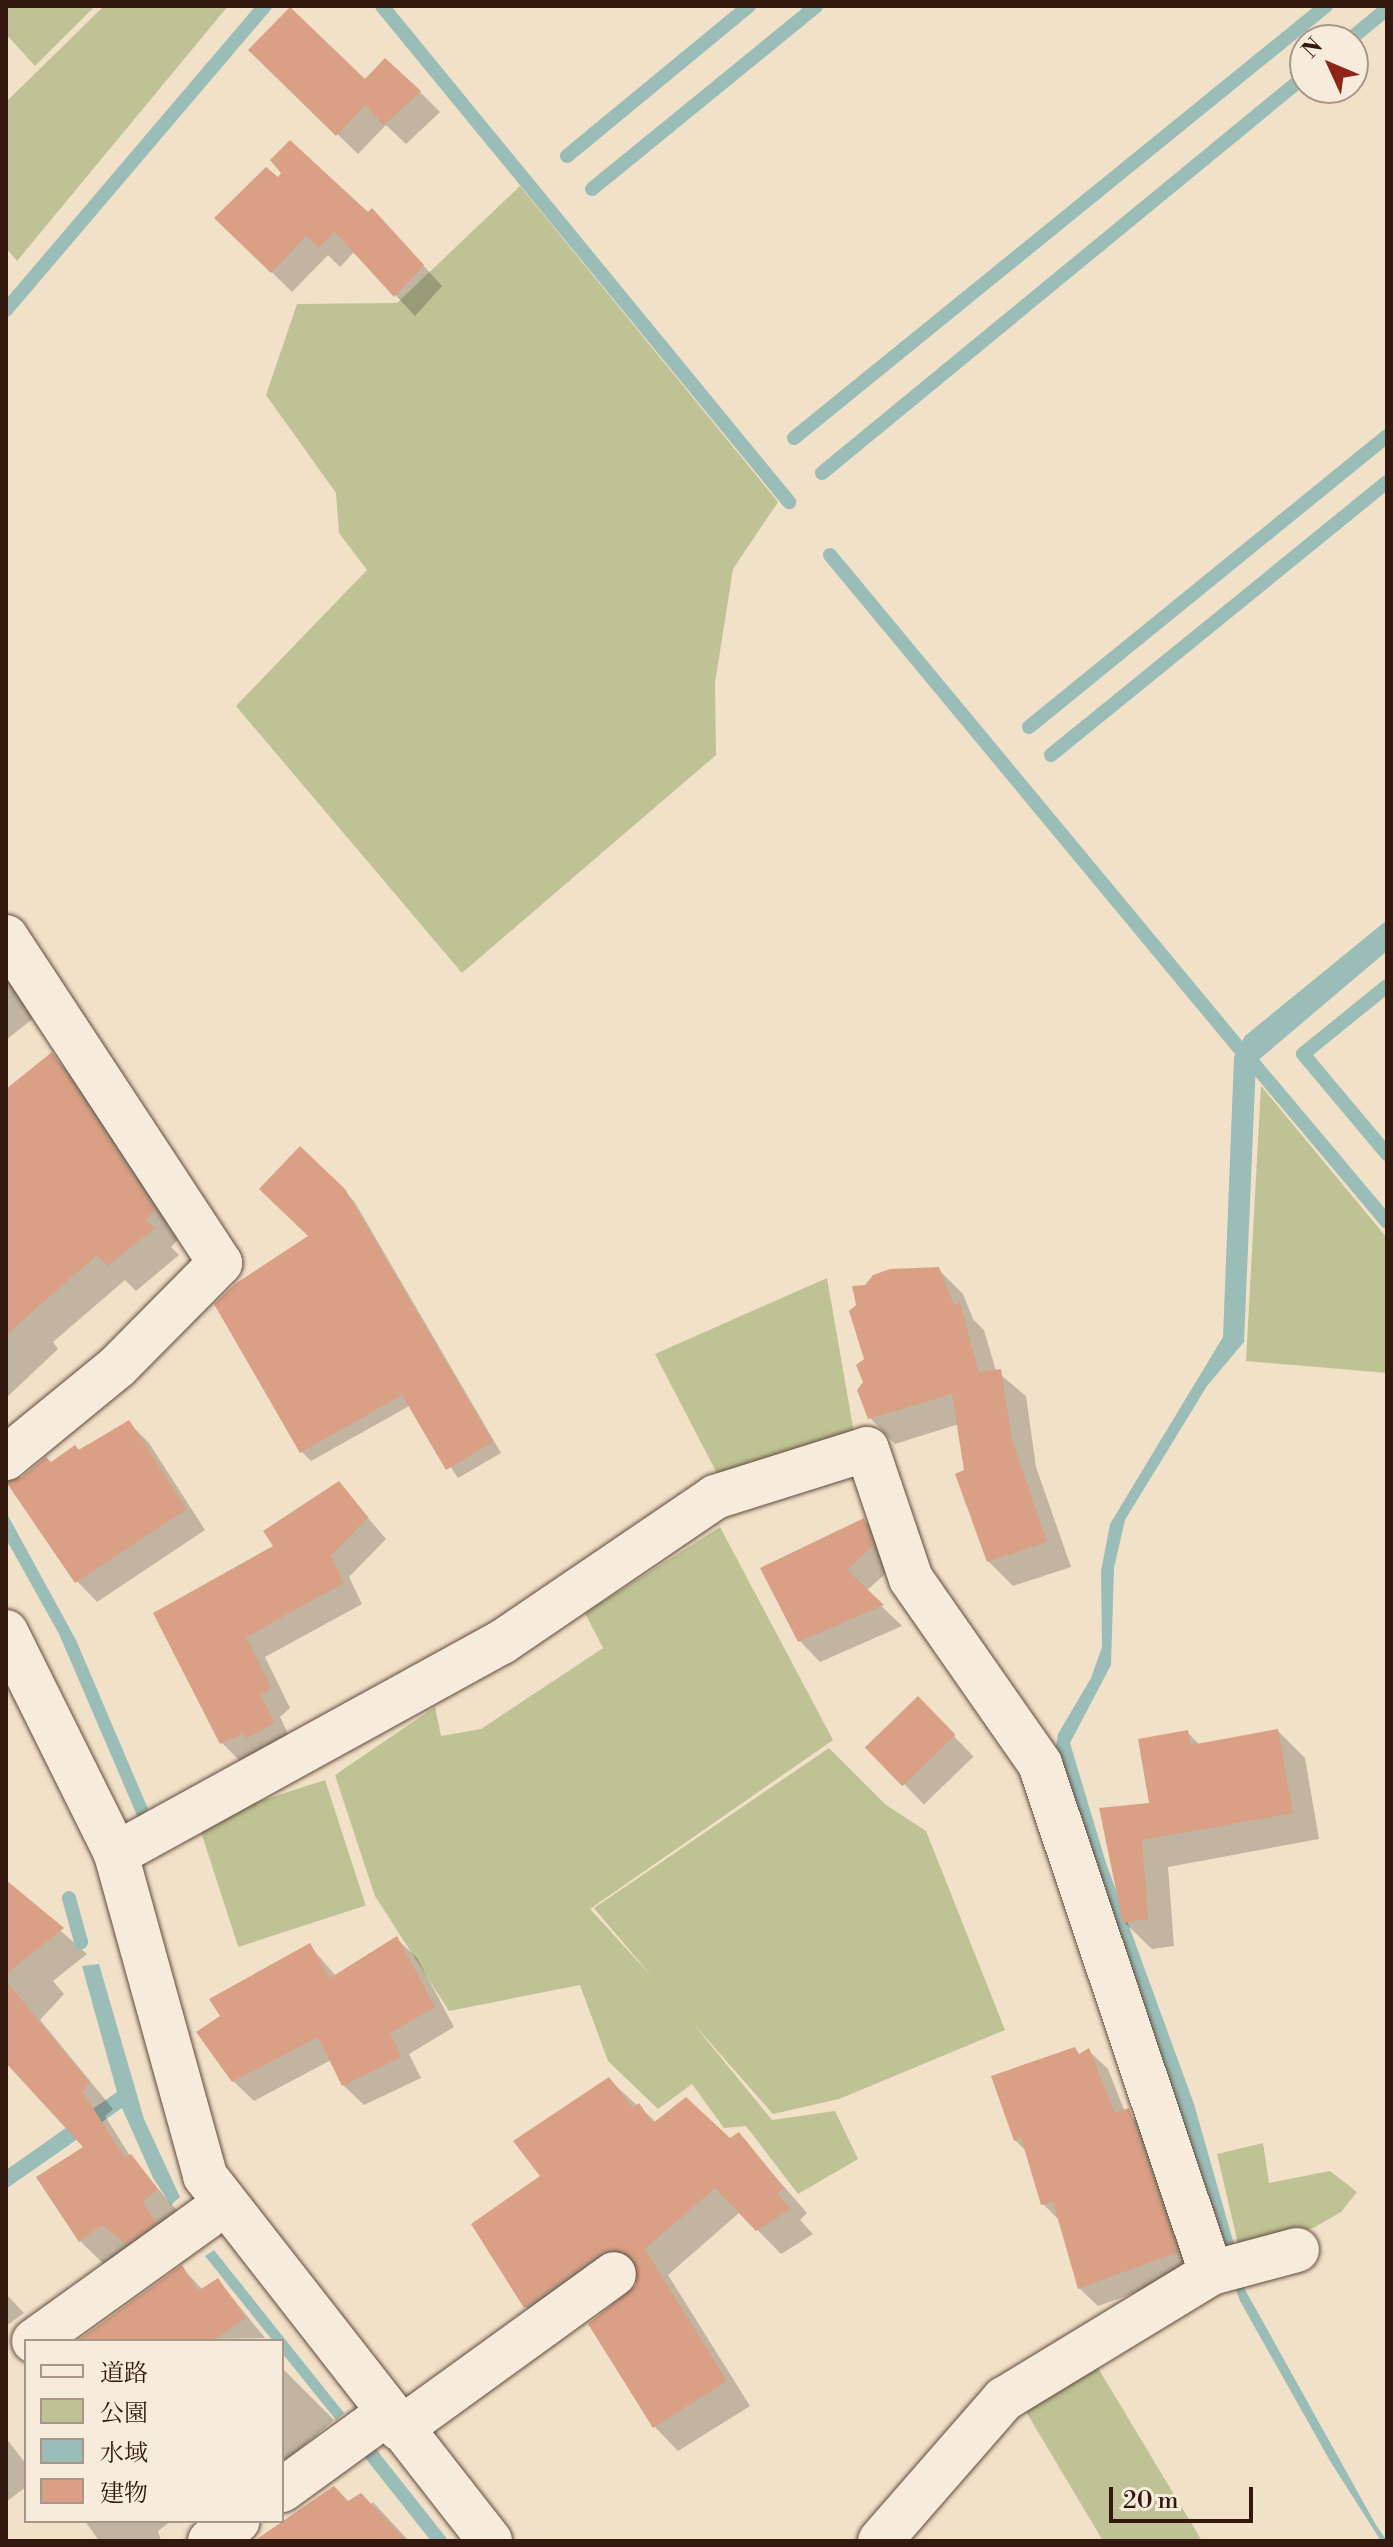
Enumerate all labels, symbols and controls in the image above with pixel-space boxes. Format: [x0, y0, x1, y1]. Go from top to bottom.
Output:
north arrow [1289, 24, 1369, 104]
text: N [1297, 33, 1329, 64]
legend [24, 2339, 284, 2523]
text: 道路 [100, 2359, 148, 2389]
text: 公園 [100, 2399, 148, 2429]
text: 水域 [100, 2439, 148, 2469]
scale bar [1113, 2471, 1257, 2521]
text: 建物 [100, 2479, 148, 2509]
text: 20 m [1123, 2486, 1179, 2516]

